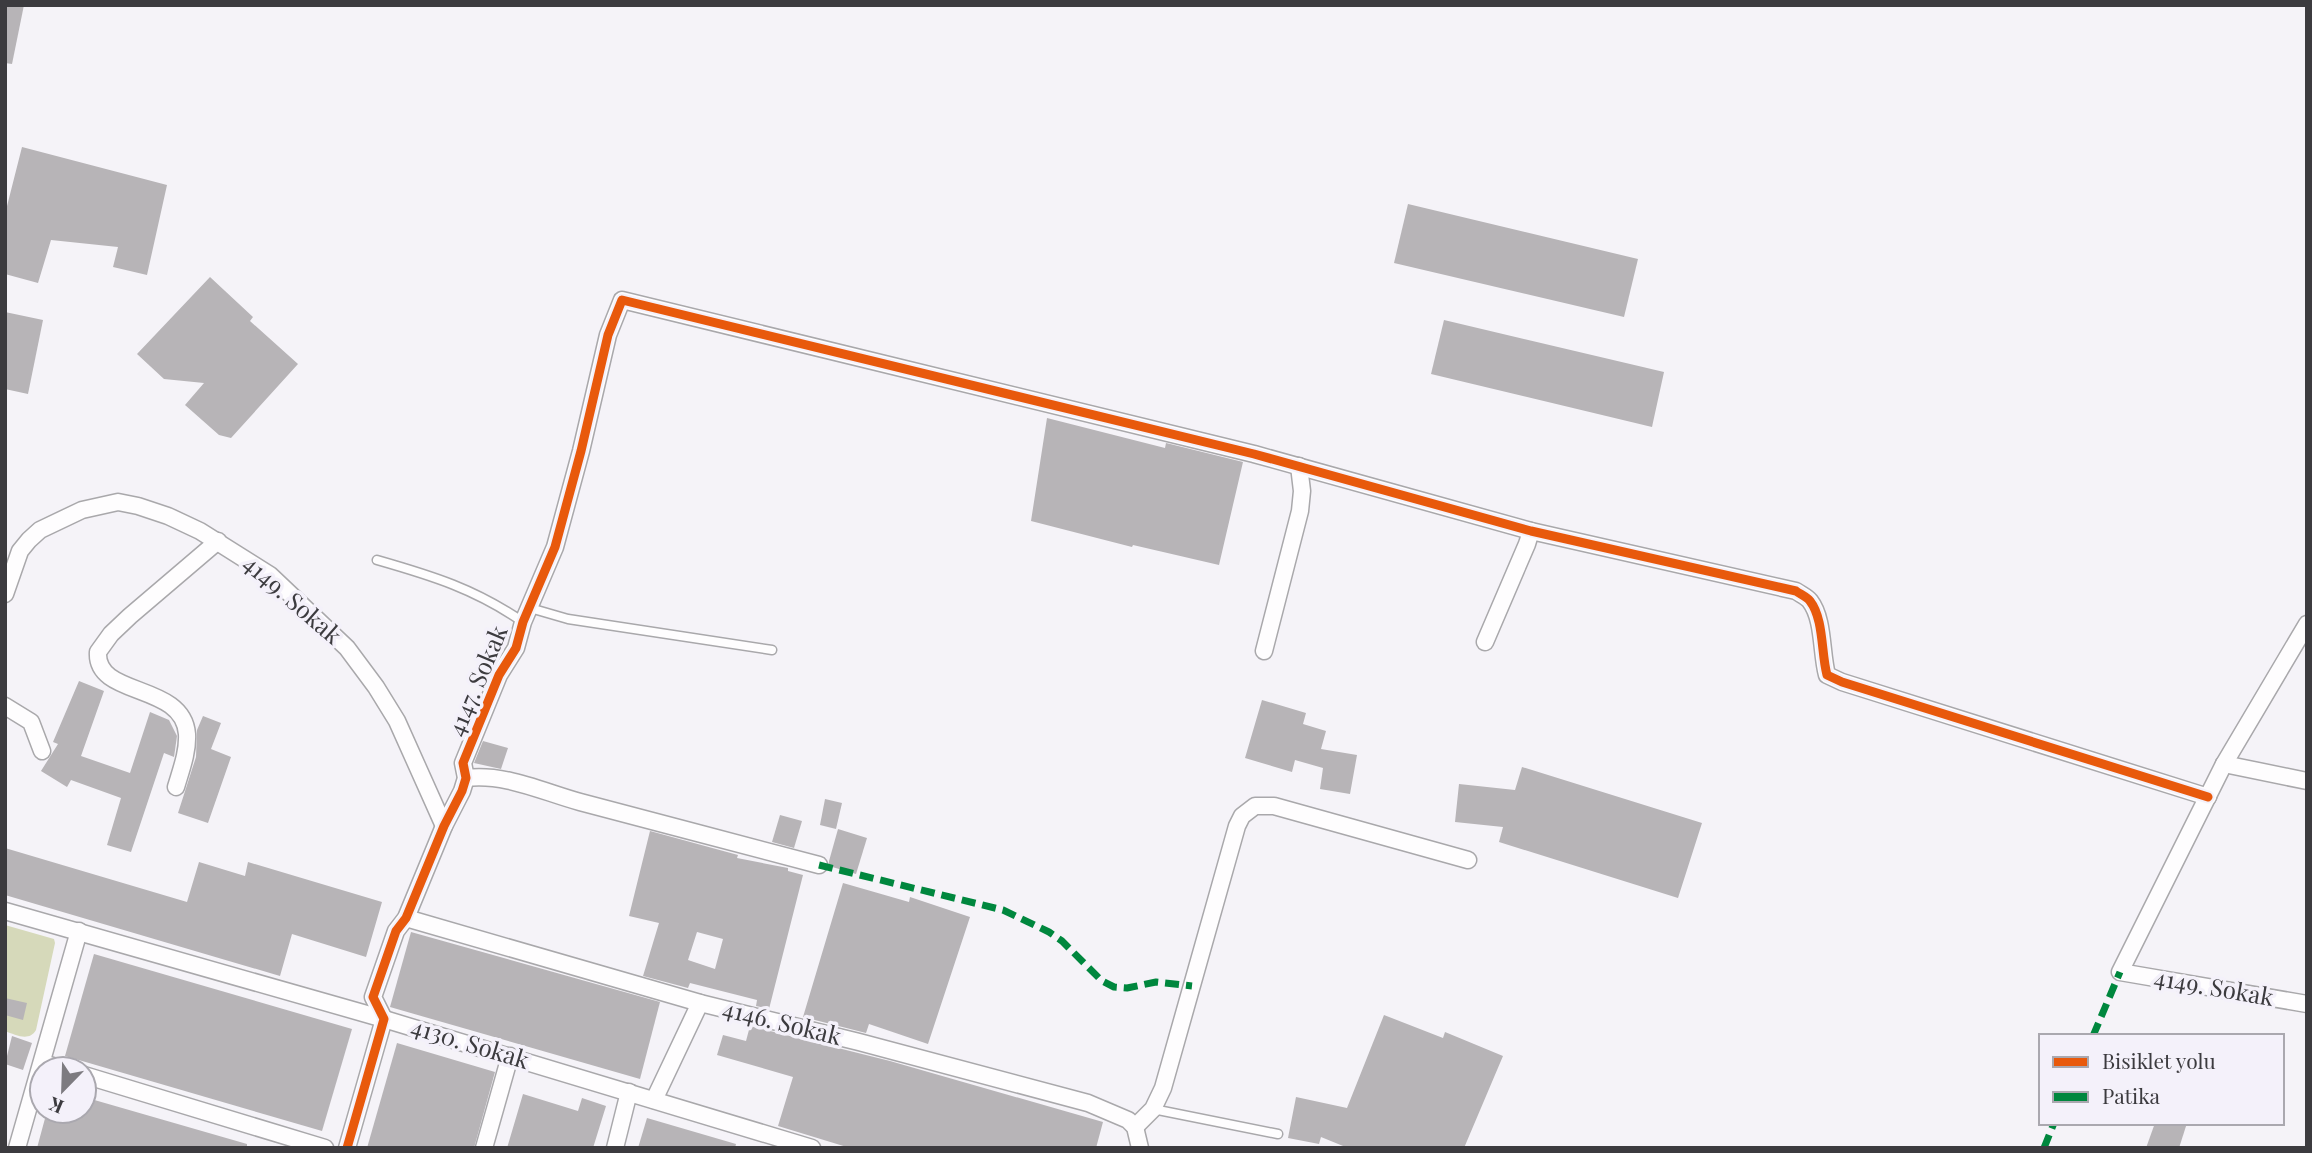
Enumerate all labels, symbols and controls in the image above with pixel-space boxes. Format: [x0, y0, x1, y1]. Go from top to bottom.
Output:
street label: 4149. Sokak [237, 547, 350, 651]
street label: 4147. Sokak [439, 619, 514, 740]
street label: 4149. Sokak [2152, 960, 2277, 1012]
street label: 4146. Sokak [720, 991, 846, 1051]
street label: 4130. Sokak [408, 1009, 534, 1075]
legend [2039, 1034, 2284, 1125]
text: Bisiklet yolu [2102, 1046, 2216, 1074]
north arrow [28, 1055, 98, 1125]
text: Patika [2102, 1081, 2161, 1109]
text: K [44, 1092, 67, 1121]

